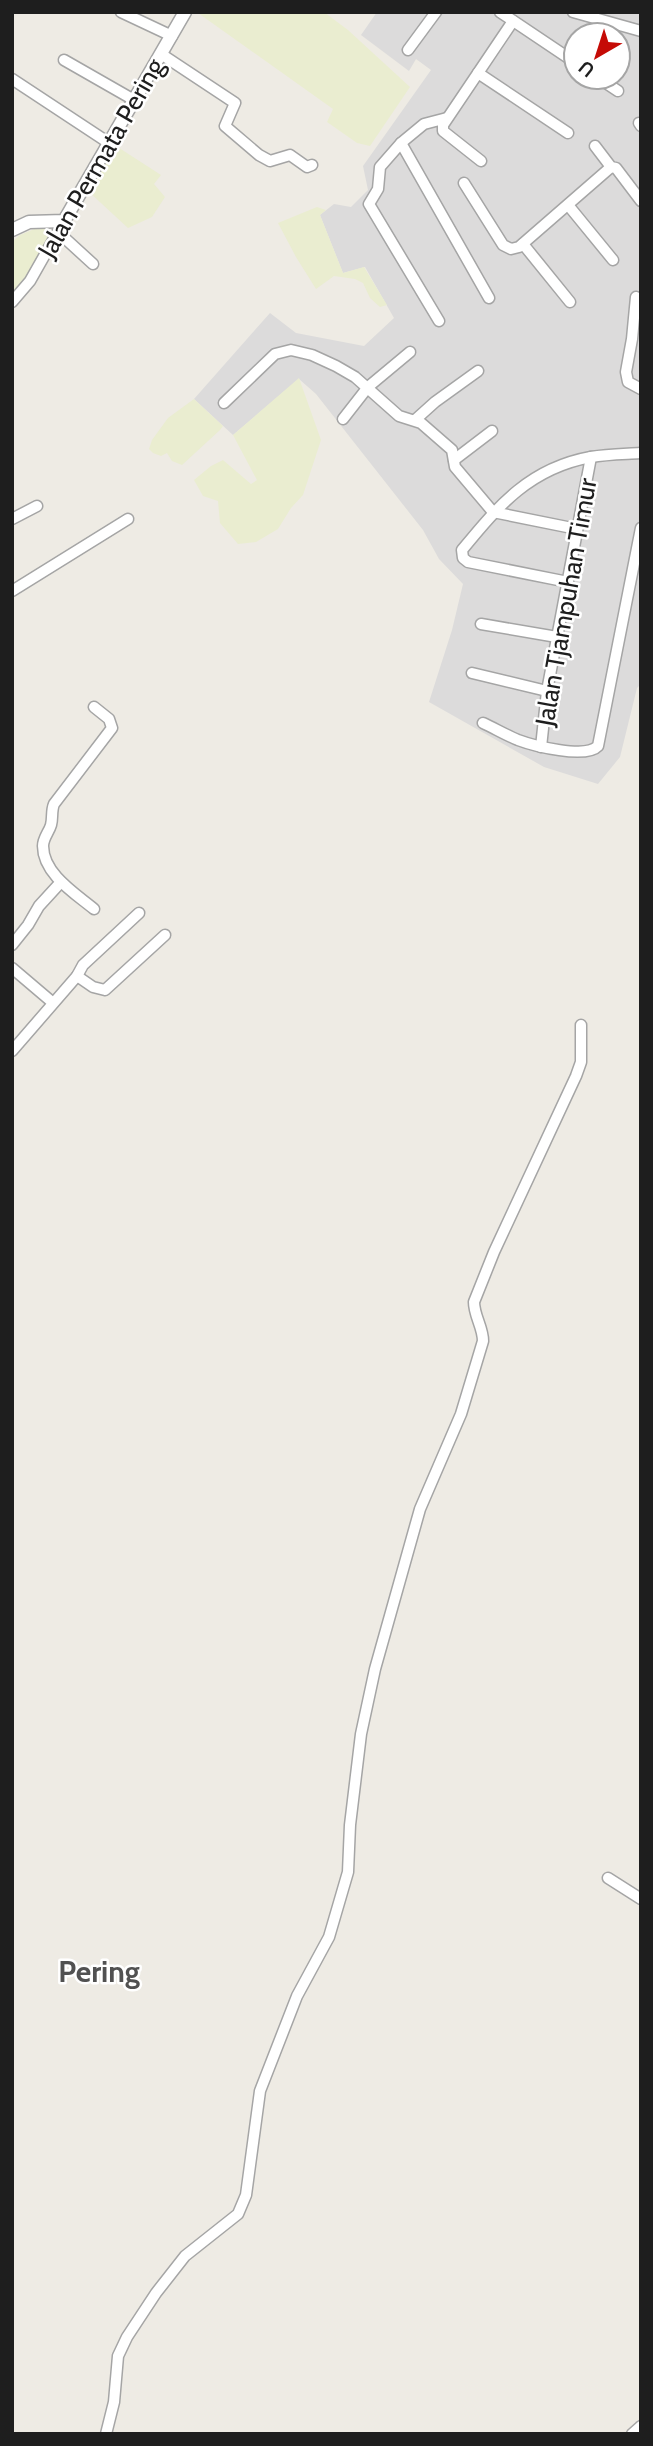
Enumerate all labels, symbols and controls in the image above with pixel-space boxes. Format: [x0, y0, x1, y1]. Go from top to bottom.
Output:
north arrow [562, 21, 632, 91]
street label: Jalan Permata Pering [30, 52, 172, 264]
text: U [574, 56, 599, 82]
street label: Jalan Tjampuhan Timur [528, 475, 604, 729]
district label: Pering [58, 1953, 140, 1990]

